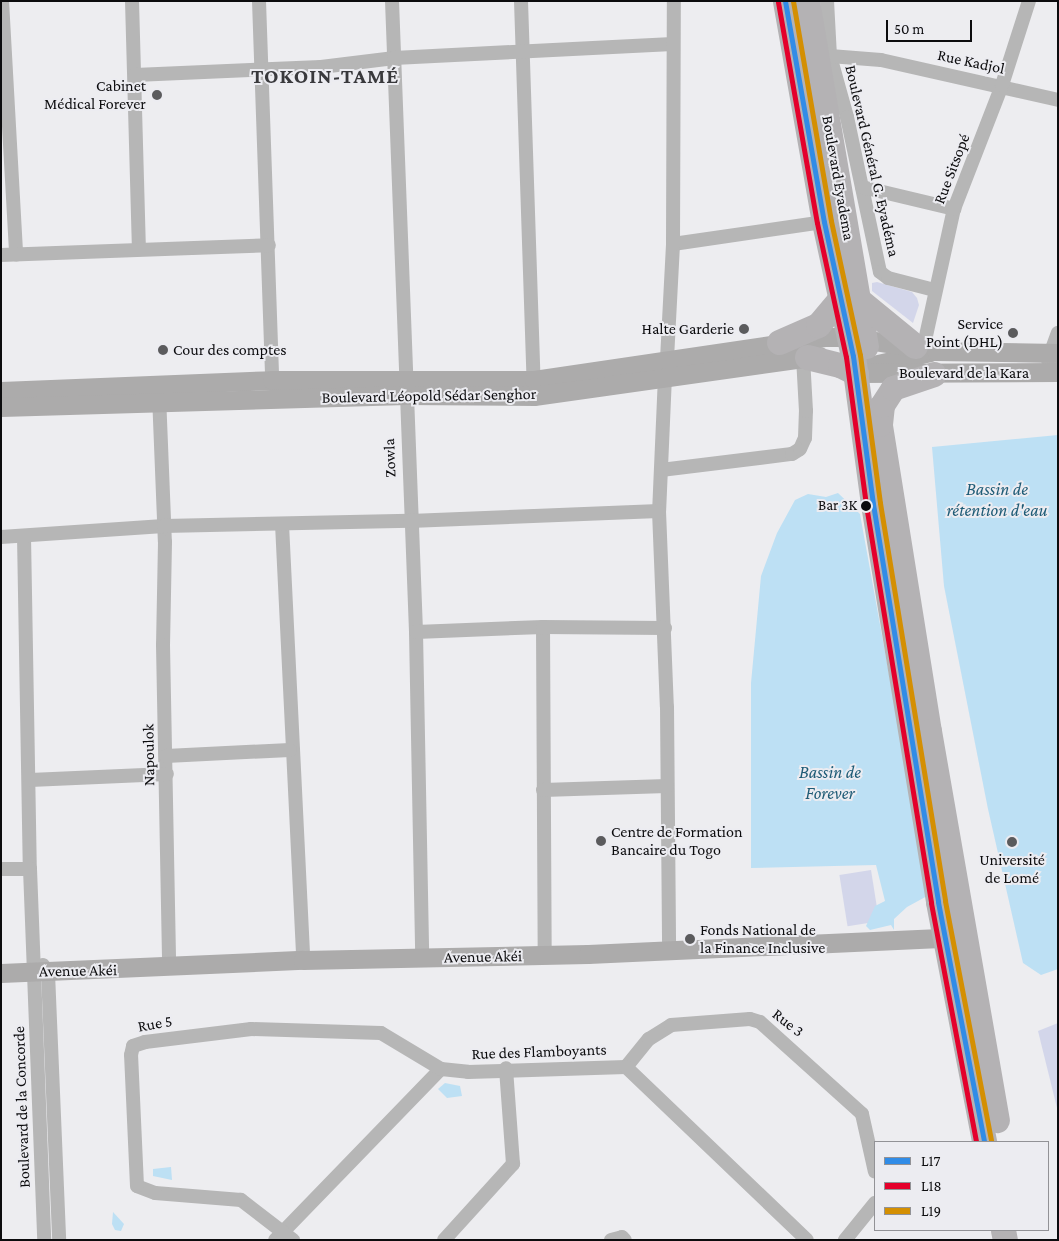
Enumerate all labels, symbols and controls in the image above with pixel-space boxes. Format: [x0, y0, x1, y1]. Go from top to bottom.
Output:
scale bar [889, 10, 975, 42]
text: 50 m [894, 21, 924, 37]
street label: Rue Kadjol [936, 46, 1006, 78]
district label: TOKOIN-TAMÉ [250, 63, 400, 89]
street label: Boulevard Général G. Eyadéma [841, 63, 903, 259]
place label: Cabinet Médical Forever [44, 76, 146, 114]
marker: Cabinet Médical Forever [150, 88, 164, 102]
street label: Boulevard Eyadema [818, 114, 858, 242]
street label: Rue Sitsopé [930, 131, 974, 207]
place label: Service Point (DHL) [926, 314, 1003, 352]
place label: Halte Garderie [641, 319, 734, 339]
marker: Halte Garderie [738, 323, 750, 335]
marker: Service Point (DHL) [1007, 327, 1019, 339]
place label: Cour des comptes [173, 340, 286, 360]
marker: Cour des comptes [157, 344, 169, 356]
street label: Boulevard de la Kara [899, 363, 1029, 383]
street label: Boulevard Léopold Sédar Senghor [321, 385, 537, 407]
street label: Zowla [380, 438, 400, 478]
water label: Bassin de rétention d'eau [946, 479, 1048, 522]
place label: Bar 3K [818, 497, 857, 515]
marker: Bar 3K [861, 501, 871, 511]
street label: Napoulok [139, 724, 159, 786]
water label: Bassin de Forever [799, 762, 861, 804]
place label: Centre de Formation Bancaire du Togo [611, 822, 743, 860]
marker: Centre de Formation Bancaire du Togo [595, 835, 607, 847]
marker: Université de Lomé [1006, 836, 1018, 848]
place label: Université de Lomé [979, 850, 1045, 888]
place label: Fonds National de la Finance Inclusive [700, 920, 825, 958]
marker: Fonds National de la Finance Inclusive [684, 933, 696, 945]
street label: Avenue Akéi [444, 947, 522, 967]
street label: Avenue Akéi [39, 961, 117, 981]
street label: Rue 3 [768, 1005, 808, 1041]
street label: Rue 5 [136, 1012, 174, 1036]
street label: Boulevard de la Concorde [10, 1026, 34, 1188]
street label: Rue des Flamboyants [471, 1040, 607, 1064]
legend [874, 1141, 1049, 1231]
text: L17 [921, 1153, 940, 1169]
text: L18 [921, 1178, 942, 1194]
text: L19 [921, 1203, 941, 1219]

